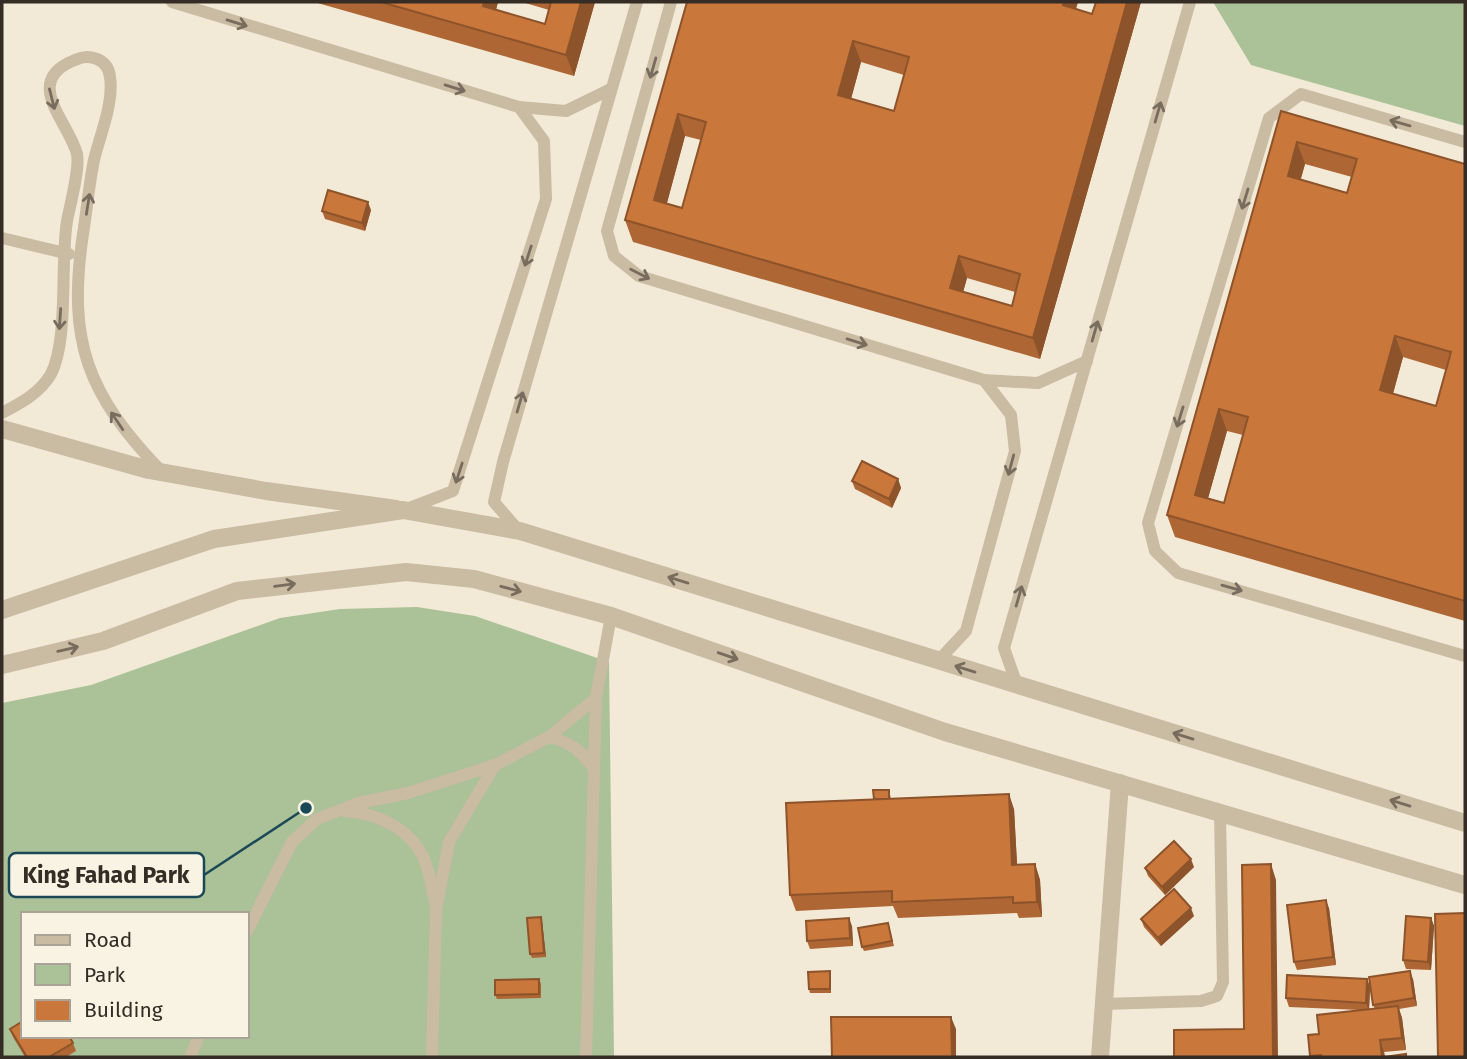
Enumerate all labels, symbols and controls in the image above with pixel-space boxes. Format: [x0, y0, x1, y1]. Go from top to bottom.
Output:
one-way arrow [226, 18, 248, 31]
one-way arrow [646, 56, 659, 78]
one-way arrow [444, 83, 466, 96]
one-way arrow [47, 87, 60, 109]
one-way arrow [1153, 101, 1166, 123]
one-way arrow [1389, 116, 1411, 129]
one-way arrow [1237, 188, 1250, 210]
one-way arrow [81, 193, 94, 216]
one-way arrow [521, 245, 533, 267]
one-way arrow [630, 267, 650, 281]
one-way arrow [53, 307, 66, 330]
one-way arrow [1090, 320, 1103, 342]
one-way arrow [846, 336, 868, 349]
one-way arrow [514, 392, 527, 414]
one-way arrow [1172, 406, 1185, 428]
one-way arrow [110, 412, 124, 431]
one-way arrow [1004, 453, 1017, 476]
one-way arrow [452, 462, 465, 484]
one-way arrow [667, 573, 689, 585]
one-way arrow [274, 578, 296, 591]
one-way arrow [499, 583, 521, 596]
one-way arrow [1221, 583, 1243, 596]
one-way arrow [1013, 586, 1026, 608]
one-way arrow [56, 642, 79, 655]
one-way arrow [716, 651, 738, 664]
one-way arrow [954, 662, 976, 675]
one-way arrow [1172, 729, 1194, 741]
one-way arrow [1389, 796, 1411, 809]
callout: King Fahad Park [9, 853, 204, 897]
text: King Fahad Park [22, 861, 190, 889]
legend [21, 912, 248, 1038]
text: Road [84, 927, 132, 953]
text: Park [84, 962, 126, 988]
text: Building [84, 997, 163, 1023]

